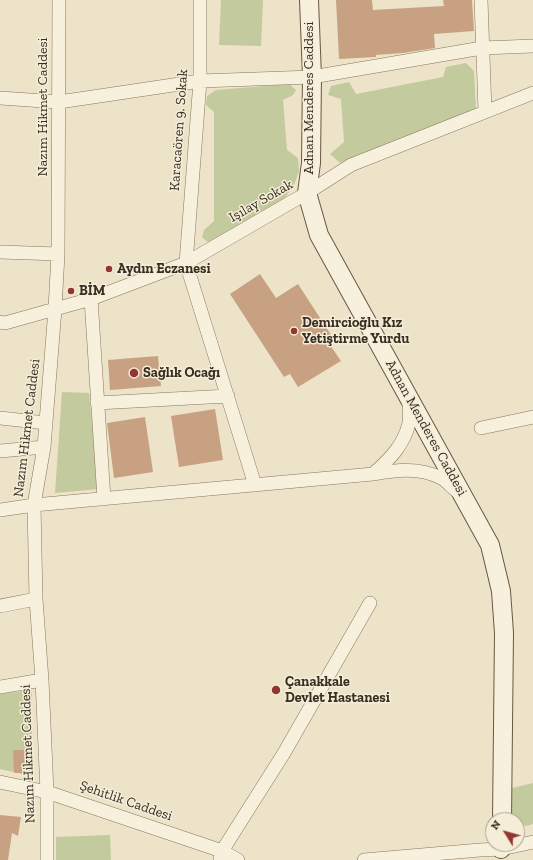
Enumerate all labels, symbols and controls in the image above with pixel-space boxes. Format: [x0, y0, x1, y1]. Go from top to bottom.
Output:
street label: Adnan Menderes Caddesi [301, 21, 317, 175]
street label: Nazım Hikmet Caddesi [35, 37, 51, 177]
street label: Karacaören 9. Sokak [166, 69, 192, 191]
street label: Işılay Sokak [226, 176, 296, 226]
place label: Aydın Eczanesi [117, 261, 211, 277]
marker: Aydın Eczanesi [104, 264, 114, 274]
place label: BİM [79, 283, 105, 299]
marker: BİM [66, 286, 76, 296]
place label: Demircioğlu Kız Yetiştirme Yurdu [302, 315, 409, 348]
marker: Demircioğlu Kız Yetiştirme Yurdu [289, 326, 299, 336]
street label: Adnan Menderes Caddesi [382, 357, 470, 499]
street label: Nazım Hikmet Caddesi [10, 358, 44, 498]
place label: Sağlık Ocağı [143, 365, 220, 381]
marker: Sağlık Ocağı [128, 367, 140, 379]
place label: Çanakkale Devlet Hastanesi [285, 674, 390, 706]
street label: Nazım Hikmet Caddesi [17, 684, 39, 824]
marker: Çanakkale Devlet Hastanesi [270, 684, 282, 696]
street label: Şehitlik Caddesi [77, 777, 175, 825]
north arrow [485, 812, 525, 852]
text: N [488, 818, 504, 832]

